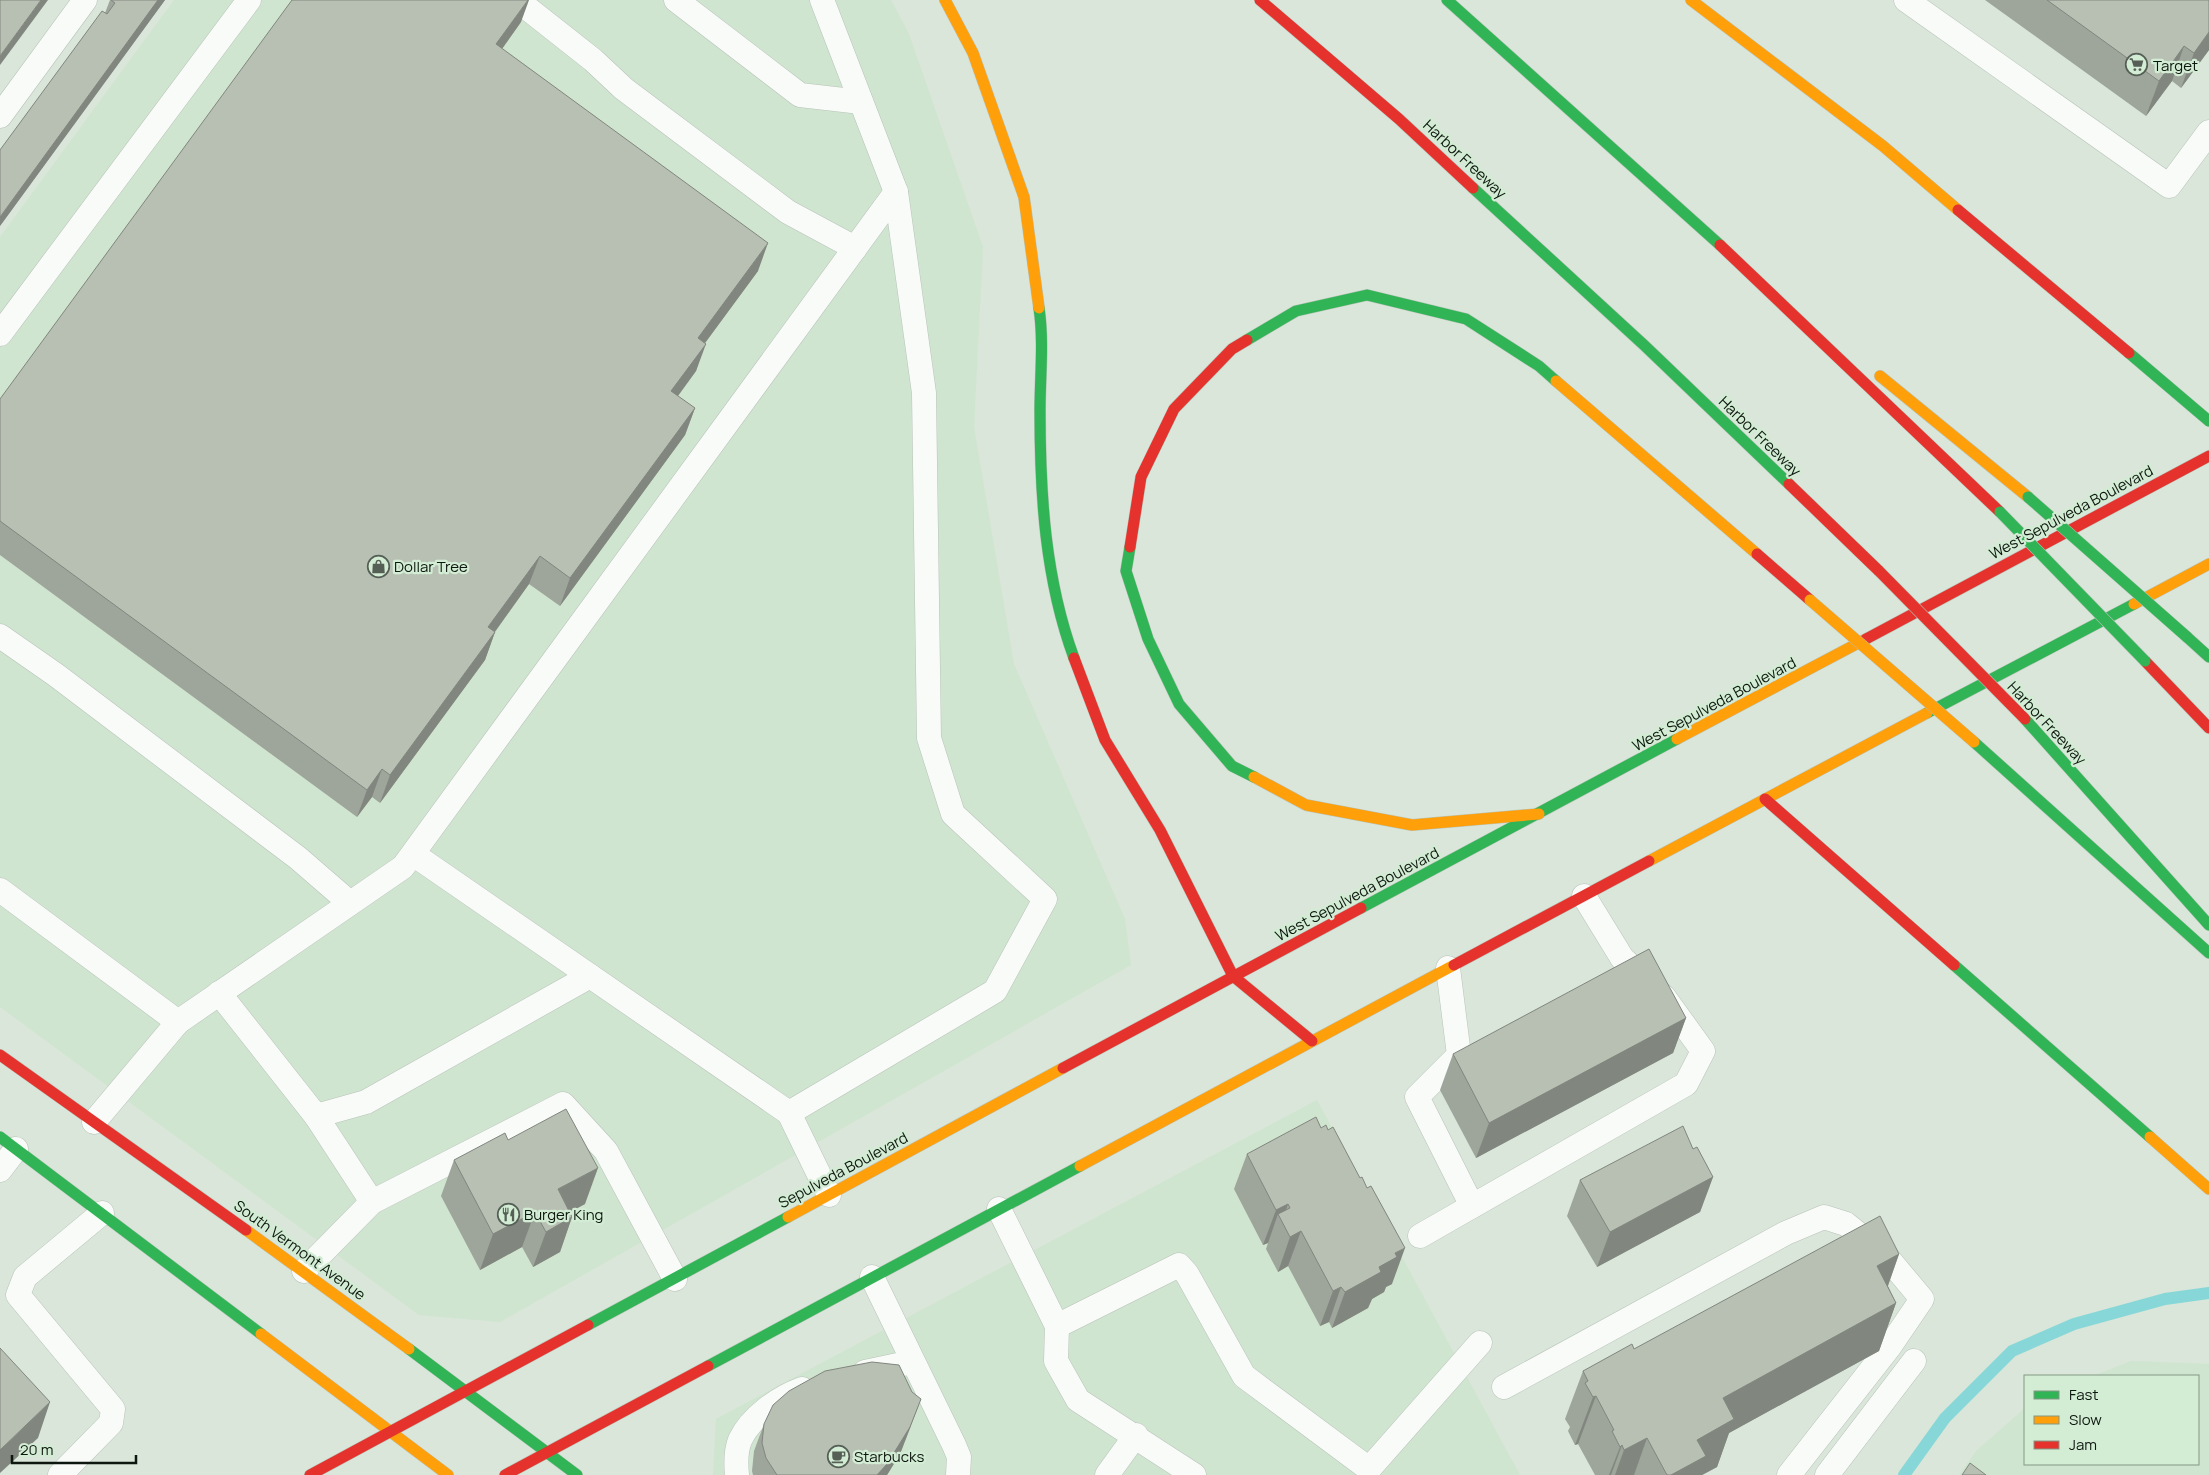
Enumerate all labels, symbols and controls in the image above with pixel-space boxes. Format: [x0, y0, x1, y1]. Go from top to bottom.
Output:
supermarket icon: Target [2125, 53, 2149, 77]
place label: Target [2153, 55, 2198, 76]
street label: Harbor Freeway [1419, 115, 1511, 203]
street label: Harbor Freeway [1714, 391, 1806, 481]
street label: West Sepulveda Boulevard [1985, 460, 2157, 564]
shop icon: Dollar Tree [366, 554, 390, 578]
place label: Dollar Tree [394, 556, 468, 577]
street label: West Sepulveda Boulevard [1628, 652, 1800, 756]
street label: Harbor Freeway [2003, 677, 2091, 769]
street label: West Sepulveda Boulevard [1271, 842, 1443, 946]
street label: Sepulveda Boulevard [775, 1127, 911, 1213]
street label: South Vermont Avenue [230, 1195, 370, 1305]
restaurant icon: Burger King [496, 1202, 520, 1226]
place label: Burger King [524, 1204, 603, 1225]
legend [2024, 1375, 2199, 1465]
text: Fast [2069, 1384, 2098, 1405]
text: Slow [2069, 1409, 2102, 1430]
scale bar [12, 1432, 136, 1464]
text: Jam [2069, 1434, 2097, 1455]
text: 20 m [20, 1439, 53, 1460]
cafe icon: Starbucks [826, 1444, 850, 1468]
place label: Starbucks [854, 1446, 924, 1467]

